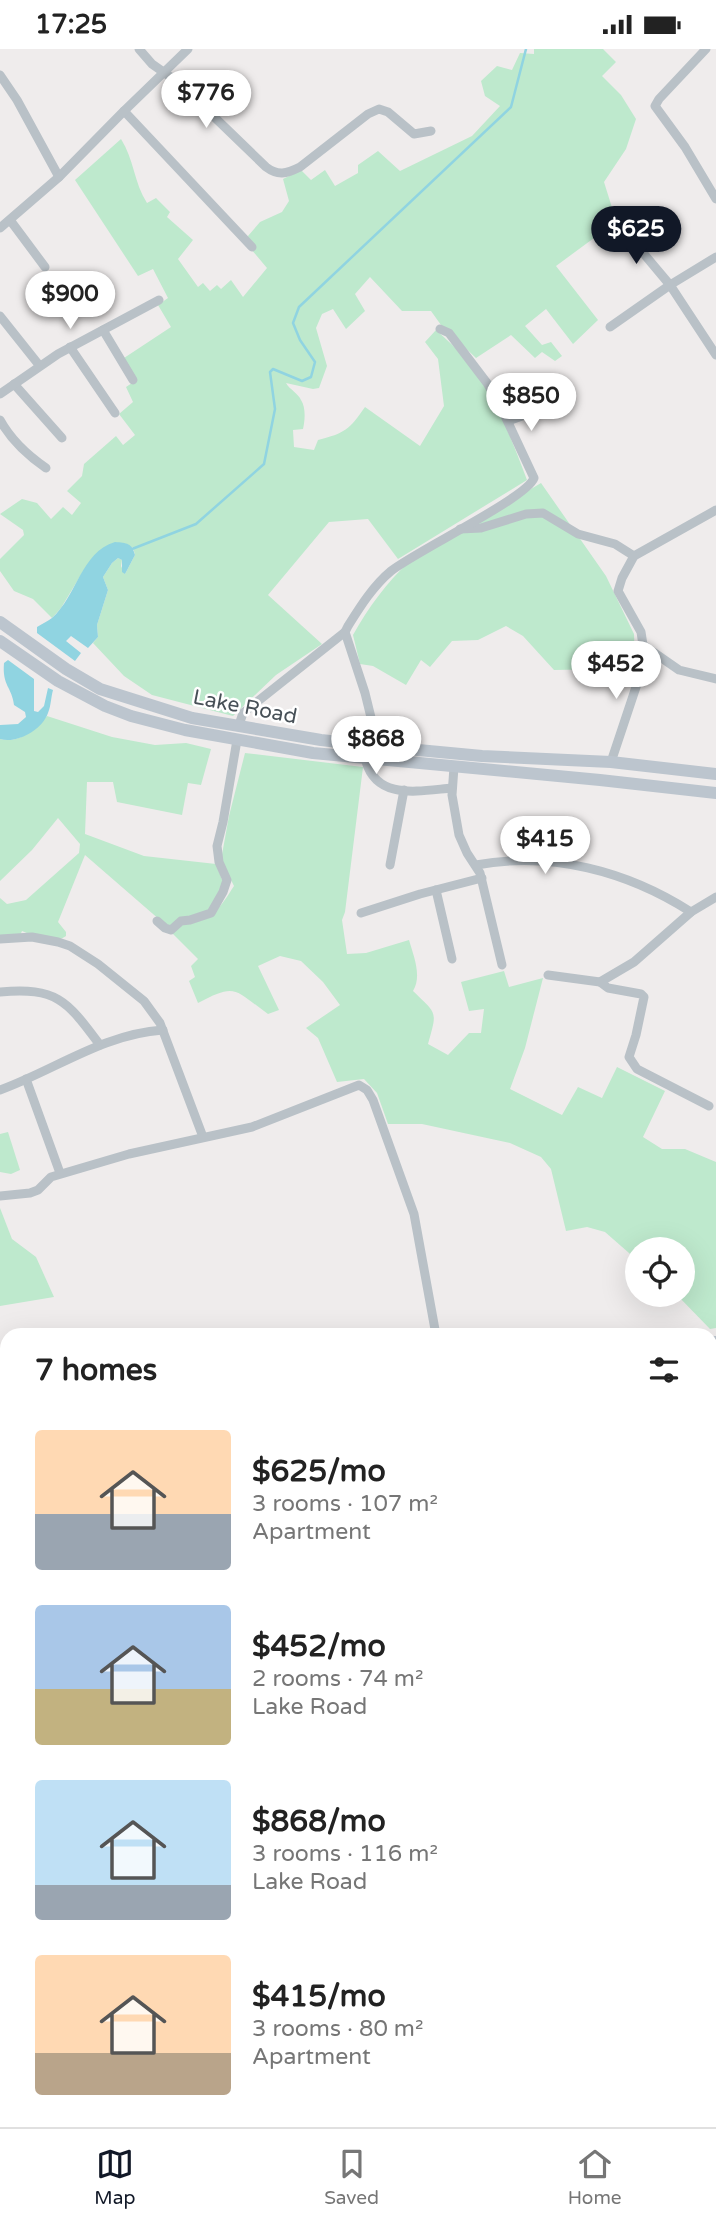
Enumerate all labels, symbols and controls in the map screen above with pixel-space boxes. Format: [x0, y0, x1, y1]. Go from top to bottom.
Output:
text: 17:25 [35, 9, 107, 40]
pin: $776 [165, 71, 247, 130]
text: $776 [177, 79, 235, 107]
pin: $625 [595, 207, 677, 266]
text: $625 [607, 215, 665, 243]
pin: $900 [29, 271, 111, 331]
text: $900 [41, 280, 99, 308]
pin: $850 [490, 373, 572, 433]
text: $850 [502, 382, 560, 410]
pin: $452 [575, 641, 657, 701]
text: $452 [587, 650, 645, 678]
street label: Lake Road [191, 685, 299, 729]
pin: $868 [335, 717, 417, 776]
text: $868 [347, 725, 405, 753]
pin: $415 [504, 817, 586, 876]
text: $415 [516, 825, 574, 853]
map controls [625, 1237, 695, 1307]
button: locate [625, 1237, 695, 1307]
icon: filters [645, 1351, 683, 1389]
text: 7 homes [35, 1352, 157, 1389]
text: $625/mo [252, 1453, 386, 1490]
icon: home [91, 1458, 175, 1542]
text: 3 rooms · 107 m² [252, 1490, 438, 1518]
text: Apartment [252, 1518, 371, 1546]
text: $452/mo [252, 1628, 386, 1665]
icon: home [91, 1633, 175, 1717]
text: 2 rooms · 74 m² [252, 1665, 423, 1693]
text: Lake Road [252, 1693, 367, 1721]
text: $868/mo [252, 1803, 386, 1840]
icon: home [91, 1808, 175, 1892]
text: 3 rooms · 116 m² [252, 1840, 438, 1868]
text: Lake Road [252, 1868, 367, 1896]
text: $415/mo [252, 1978, 386, 2015]
icon: home [91, 1983, 175, 2067]
text: 3 rooms · 80 m² [252, 2015, 423, 2043]
text: Apartment [252, 2043, 371, 2071]
tab: Map [94, 2145, 135, 2209]
tab: Saved [324, 2145, 379, 2209]
tab: Home [568, 2145, 622, 2209]

